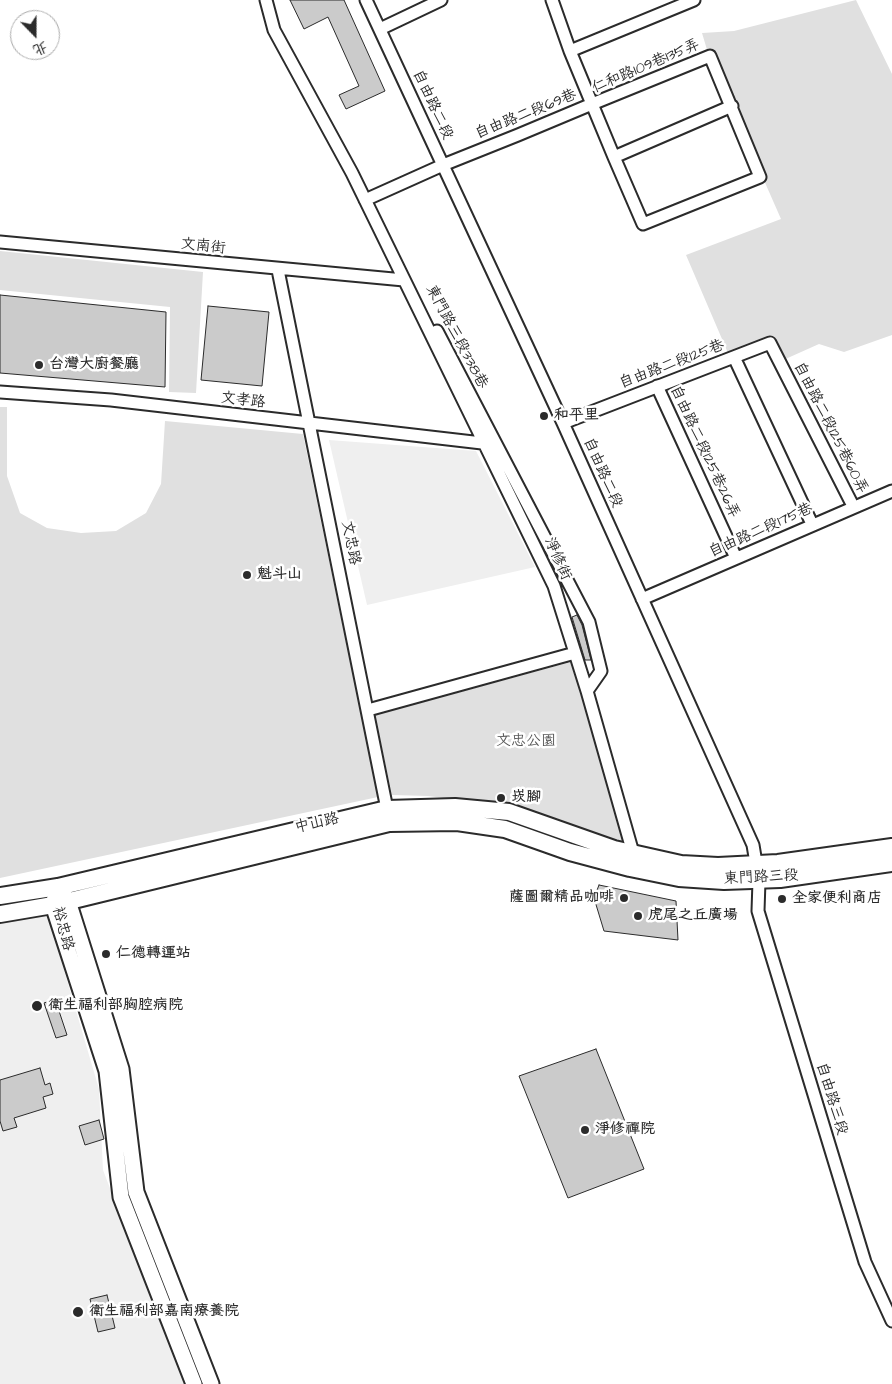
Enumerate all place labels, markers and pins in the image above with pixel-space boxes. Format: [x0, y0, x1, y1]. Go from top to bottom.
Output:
place label: 台灣大廚餐廳 [49, 356, 139, 374]
marker: 台灣大廚餐廳 [33, 359, 45, 371]
place label: 和平里 [554, 407, 599, 425]
marker: 和平里 [538, 410, 550, 422]
place label: 魁斗山 [257, 566, 302, 584]
marker: 魁斗山 [241, 569, 253, 581]
place label: 崁腳 [511, 789, 541, 807]
marker: 崁腳 [495, 792, 507, 804]
place label: 薩圖爾精品咖啡 [509, 889, 614, 907]
place label: 全家便利商店 [792, 890, 882, 908]
marker: 薩圖爾精品咖啡 [618, 892, 630, 904]
marker: 全家便利商店 [776, 893, 788, 905]
place label: 虎尾之丘廣場 [648, 907, 738, 925]
marker: 虎尾之丘廣場 [632, 910, 644, 922]
place label: 仁德轉運站 [116, 945, 191, 963]
marker: 仁德轉運站 [100, 948, 112, 960]
place label: 衛生福利部胸腔病院 [48, 997, 183, 1015]
marker: 衛生福利部胸腔病院 [30, 999, 44, 1013]
place label: 淨修禪院 [595, 1121, 655, 1139]
marker: 淨修禪院 [579, 1124, 591, 1136]
place label: 衛生福利部嘉南療養院 [89, 1303, 239, 1321]
marker: 衛生福利部嘉南療養院 [71, 1305, 85, 1319]

